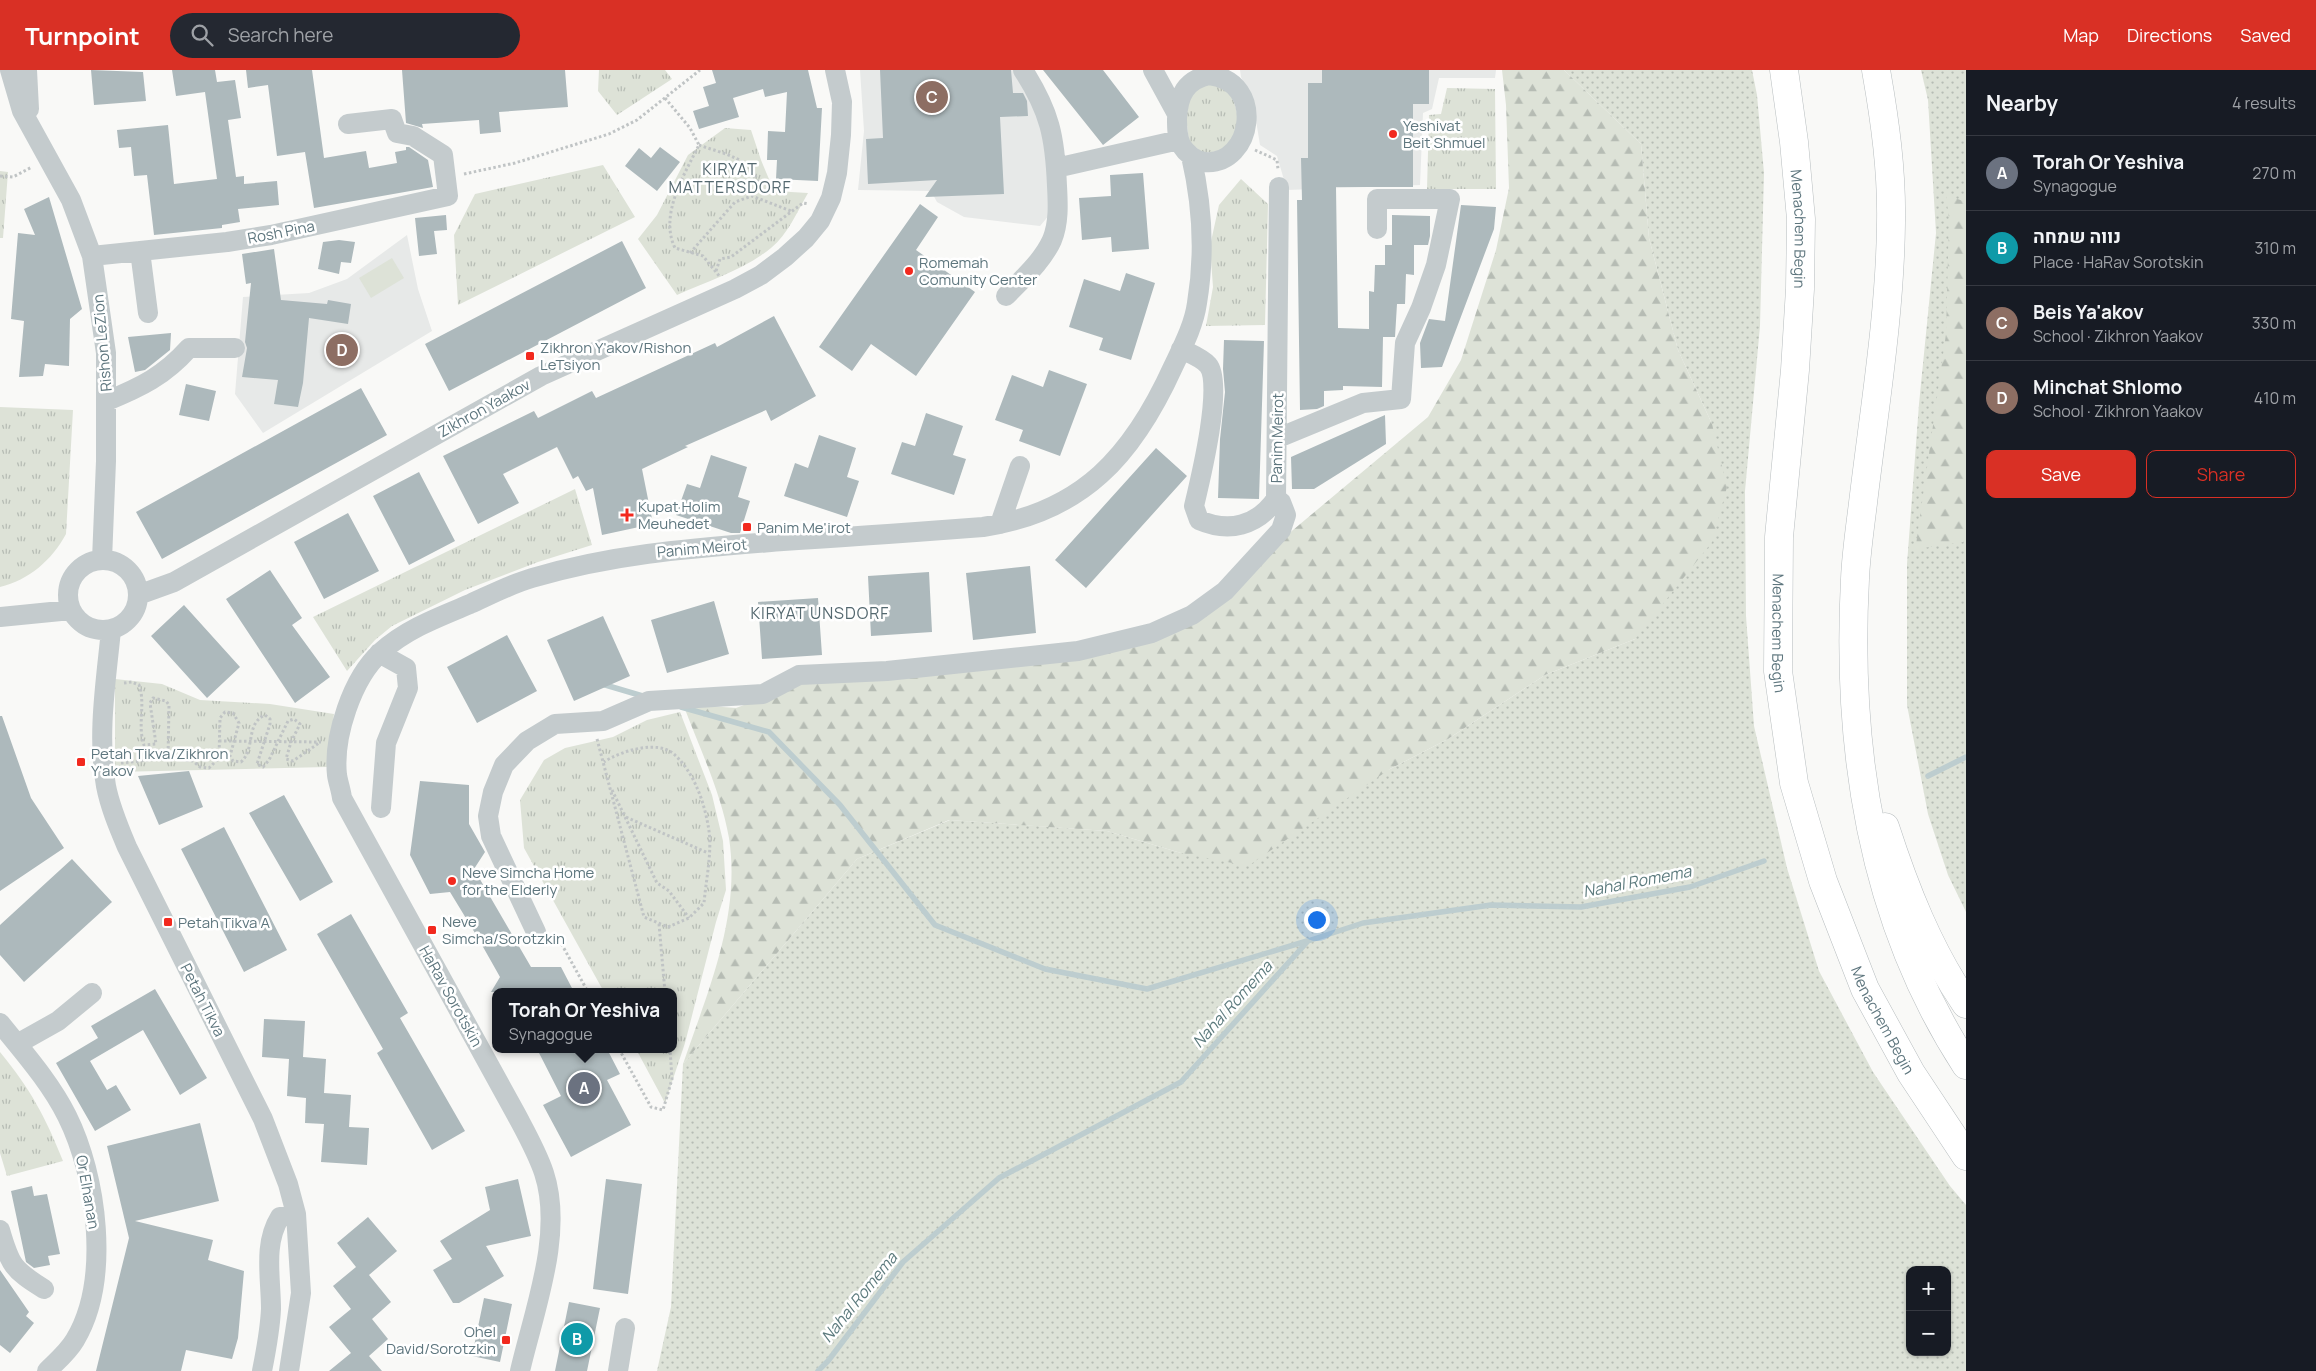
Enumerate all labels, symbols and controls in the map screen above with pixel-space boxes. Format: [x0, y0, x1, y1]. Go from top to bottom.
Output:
search box [170, 13, 520, 58]
text: Turnpoint [25, 19, 140, 52]
icon: search [188, 21, 216, 49]
text: Search here [228, 22, 333, 48]
text: Map [2063, 23, 2099, 47]
text: Directions [2127, 23, 2212, 47]
text: Saved [2240, 23, 2291, 47]
pin: C [916, 78, 948, 116]
text: Nearby [1986, 89, 2058, 117]
text: 4 results [2232, 92, 2296, 114]
place label: Yeshivat Beit Shmuel [1403, 115, 1486, 153]
marker: Yeshivat Beit Shmuel [1387, 128, 1399, 140]
text: Torah Or Yeshiva [2033, 149, 2184, 175]
district label: KIRYAT MATTERSDORF [668, 158, 792, 198]
text: A [1997, 162, 2007, 184]
text: 270 m [2252, 162, 2296, 184]
street label: Menachem Begin [1786, 169, 1812, 289]
text: Synagogue [2033, 175, 2117, 197]
street label: Rosh Pina [246, 215, 316, 249]
text: נווה שמחה [2033, 223, 2121, 249]
text: B [1997, 237, 2007, 259]
text: 310 m [2254, 237, 2296, 259]
text: Place · HaRav Sorotskin [2033, 251, 2204, 273]
place label: Romemah Comunity Center [919, 252, 1038, 290]
marker: Romemah Comunity Center [903, 265, 915, 277]
street label: Rishon LeZion [87, 293, 117, 392]
text: Beis Ya'akov [2033, 299, 2144, 325]
text: C [1996, 312, 2008, 334]
text: 330 m [2252, 312, 2296, 334]
text: School · Zikhron Yaakov [2033, 325, 2203, 347]
pin: D [326, 331, 358, 369]
place label: Zikhron Y'akov/Rishon LeTsiyon [540, 337, 691, 375]
marker: Zikhron Y'akov/Rishon LeTsiyon [524, 350, 536, 362]
street label: Zikhron Yaakov [434, 374, 534, 442]
text: Minchat Shlomo [2033, 374, 2182, 400]
text: D [1996, 387, 2008, 409]
text: 410 m [2254, 387, 2296, 409]
street label: Panim Meirot [1266, 393, 1288, 483]
text: School · Zikhron Yaakov [2033, 400, 2203, 422]
button: Save [1986, 450, 2136, 498]
button: Share [2146, 450, 2296, 498]
place label: Kupat Holim Meuhedet [638, 496, 720, 534]
marker: Kupat Holim Meuhedet [620, 508, 634, 522]
place label: Panim Me'irot [757, 517, 851, 538]
marker: Panim Me'irot [741, 521, 753, 533]
street label: Panim Meirot [656, 534, 748, 562]
street label: Menachem Begin [1767, 573, 1791, 694]
district label: KIRYAT UNSDORF [751, 602, 889, 624]
place label: Petah Tikva/Zikhron Y'akov [91, 743, 228, 781]
marker: Petah Tikva/Zikhron Y'akov [75, 756, 87, 768]
water label: Nahal Romema [1581, 860, 1694, 902]
place label: Neve Simcha Home for the Elderly [462, 862, 595, 900]
marker: Neve Simcha Home for the Elderly [446, 875, 458, 887]
your location [1304, 907, 1330, 933]
place label: Neve Simcha/Sorotzkin [442, 911, 565, 949]
place label: Petah Tikva A [178, 912, 270, 933]
marker: Petah Tikva A [162, 916, 174, 928]
marker: Neve Simcha/Sorotzkin [426, 924, 438, 936]
street label: HaRav Sorotskin [414, 942, 488, 1050]
water label: Nahal Romema [1187, 955, 1278, 1052]
street label: Petah Tikva [176, 960, 230, 1040]
street label: Menachem Begin [1847, 963, 1920, 1078]
popup [492, 988, 677, 1053]
text: Torah Or Yeshiva [509, 997, 660, 1023]
text: Synagogue [509, 1023, 593, 1045]
pin: A [568, 1069, 600, 1107]
street label: Or Elhanan [71, 1153, 105, 1231]
water label: Nahal Romema [816, 1247, 903, 1347]
map controls [1906, 1266, 1951, 1356]
button: + [1906, 1266, 1951, 1311]
button: − [1906, 1311, 1951, 1356]
pin: B [561, 1320, 593, 1358]
place label: Ohel David/Sorotzkin [386, 1321, 496, 1359]
marker: Ohel David/Sorotzkin [500, 1334, 512, 1346]

